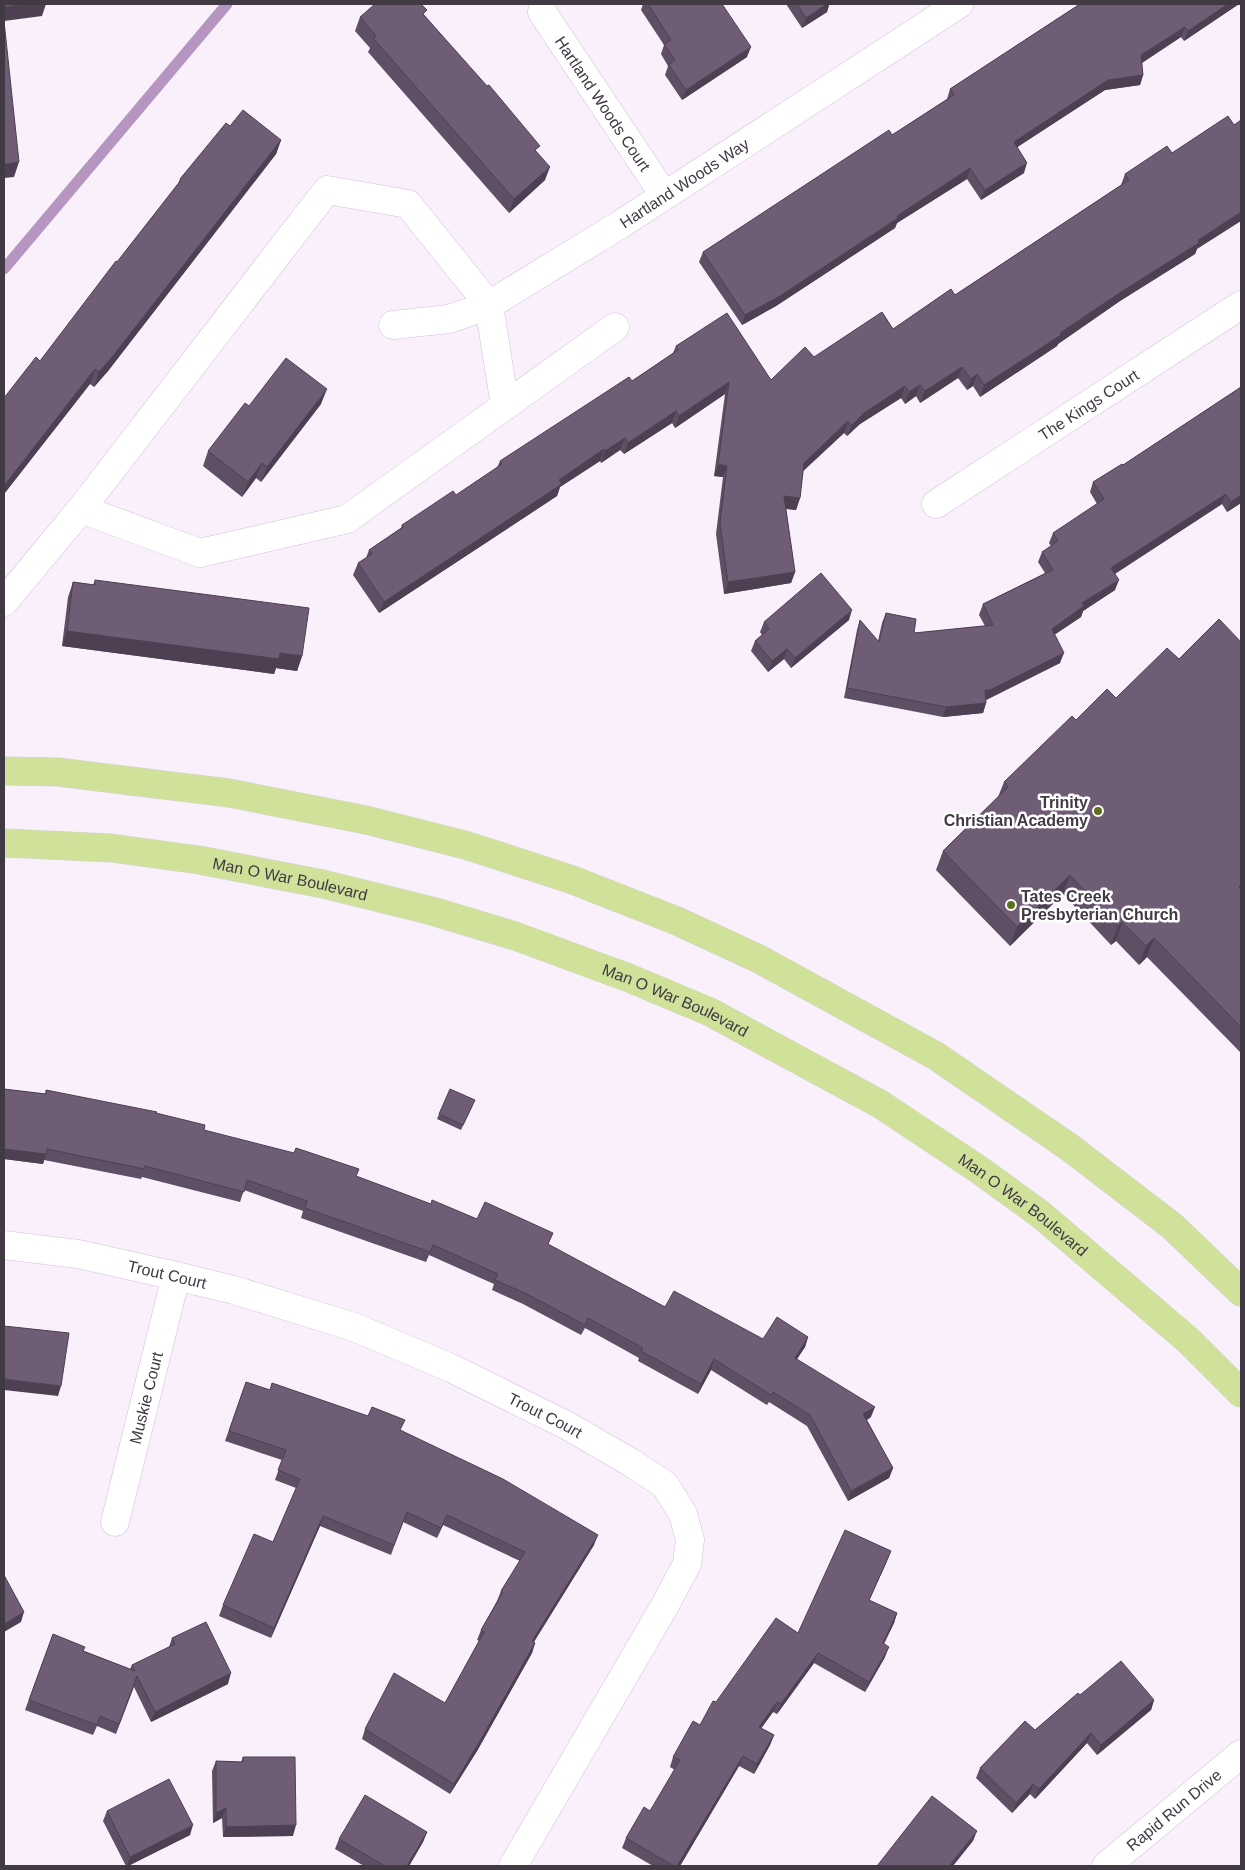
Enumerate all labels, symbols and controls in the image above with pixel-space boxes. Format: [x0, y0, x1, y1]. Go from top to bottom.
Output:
street label: Hartland Woods Court [552, 33, 654, 174]
street label: Hartland Woods Way [617, 135, 752, 231]
street label: The Kings Court [1035, 366, 1142, 443]
place label: Trinity Christian Academy [944, 794, 1088, 829]
marker: Trinity Christian Academy [1092, 805, 1104, 817]
street label: Man O War Boulevard [211, 854, 369, 903]
place label: Tates Creek Presbyterian Church [1021, 888, 1178, 923]
marker: Tates Creek Presbyterian Church [1005, 899, 1017, 911]
street label: Man O War Boulevard [600, 960, 751, 1040]
street label: Man O War Boulevard [956, 1150, 1091, 1259]
street label: Trout Court [126, 1257, 209, 1292]
street label: Muskie Court [126, 1349, 166, 1446]
street label: Trout Court [506, 1389, 586, 1441]
street label: Rapid Run Drive [1123, 1766, 1224, 1854]

